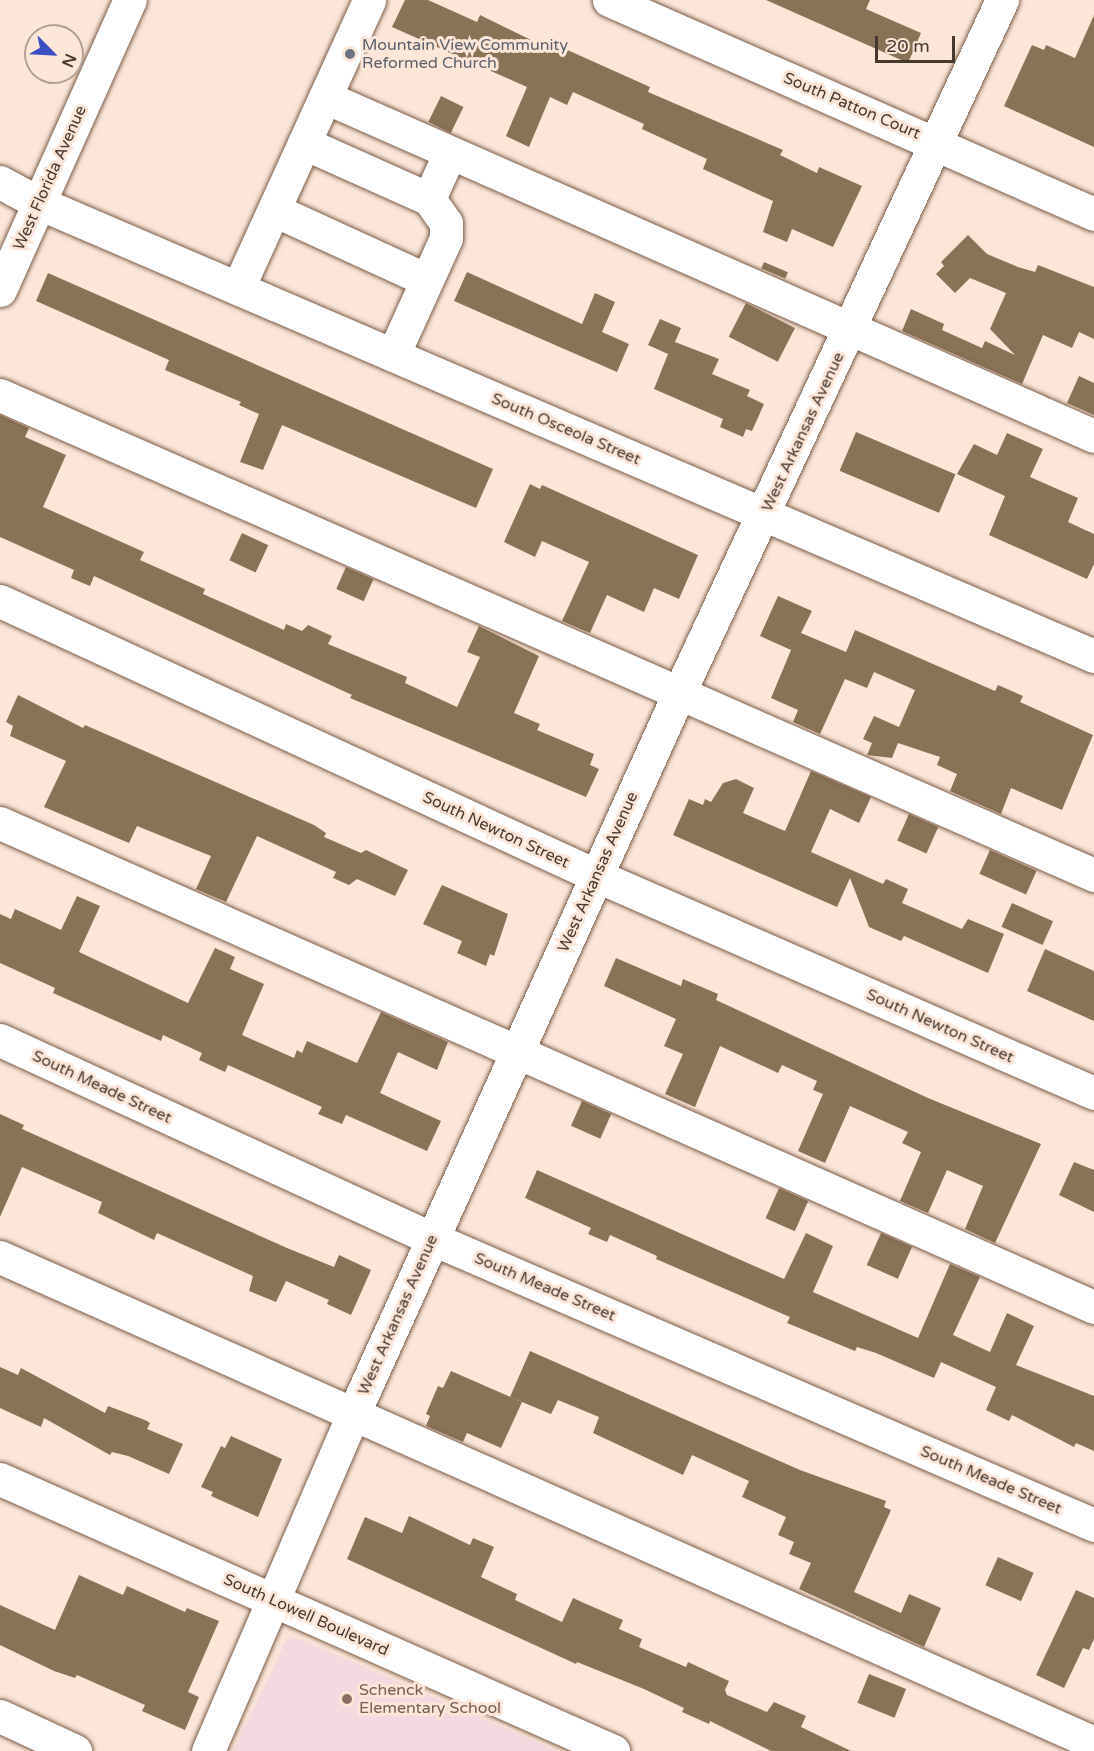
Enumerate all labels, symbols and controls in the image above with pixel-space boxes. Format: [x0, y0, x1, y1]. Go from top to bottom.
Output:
north arrow [24, 24, 84, 84]
scale bar [878, 24, 958, 62]
place label: Mountain View Community Reformed Church [362, 35, 568, 73]
text: 20 m [886, 35, 930, 57]
marker: Mountain View Community Reformed Church [343, 47, 357, 61]
text: N [57, 51, 80, 70]
street label: South Patton Court [781, 68, 923, 144]
street label: West Florida Avenue [9, 103, 91, 253]
street label: West Arkansas Avenue [758, 349, 848, 515]
street label: South Osceola Street [489, 389, 643, 469]
street label: South Newton Street [420, 788, 572, 872]
street label: West Arkansas Avenue [554, 789, 642, 955]
street label: South Newton Street [863, 985, 1017, 1067]
street label: South Meade Street [29, 1046, 175, 1128]
street label: West Arkansas Avenue [354, 1232, 442, 1398]
street label: South Meade Street [471, 1249, 619, 1325]
street label: South Meade Street [917, 1442, 1065, 1518]
street label: South Lowell Boulevard [220, 1570, 392, 1660]
place label: Schenck Elementary School [359, 1680, 501, 1718]
marker: Schenck Elementary School [340, 1692, 354, 1706]

